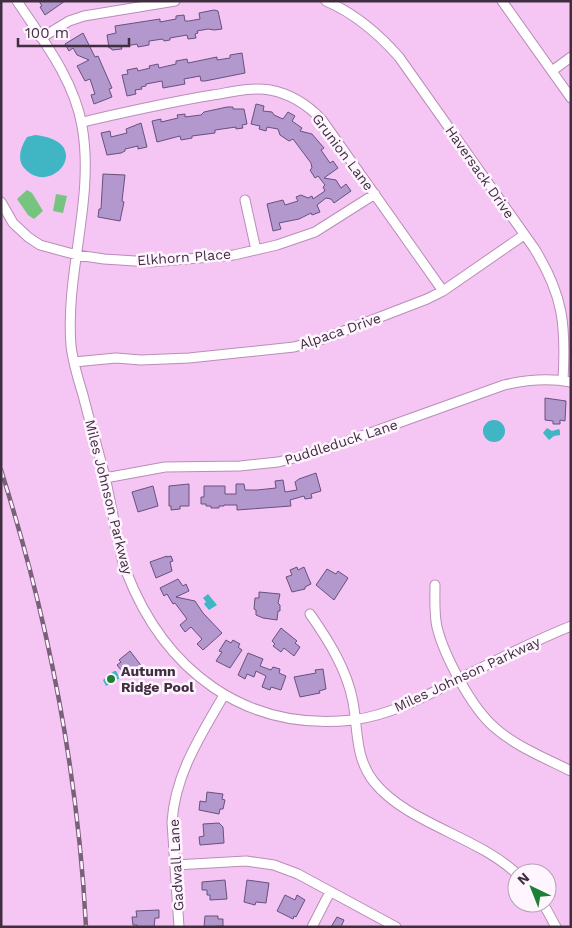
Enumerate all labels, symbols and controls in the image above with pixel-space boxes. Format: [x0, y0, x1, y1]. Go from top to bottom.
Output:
scale bar [18, 15, 129, 47]
text: 100 m [25, 24, 69, 42]
street label: Grunion Lane [309, 111, 377, 193]
street label: Haversack Drive [442, 123, 518, 221]
street label: Elkhorn Place [137, 246, 231, 268]
street label: Alpaca Drive [297, 310, 383, 352]
street label: Puddleduck Lane [283, 416, 399, 468]
street label: Miles Johnson Parkway [82, 418, 136, 577]
street label: Miles Johnson Parkway [392, 633, 543, 715]
place label: Autumn Ridge Pool [121, 663, 194, 695]
marker: Autumn Ridge Pool [105, 673, 117, 685]
street label: Gadwall Lane [166, 819, 186, 911]
north arrow [507, 863, 557, 913]
text: N [514, 869, 532, 888]

